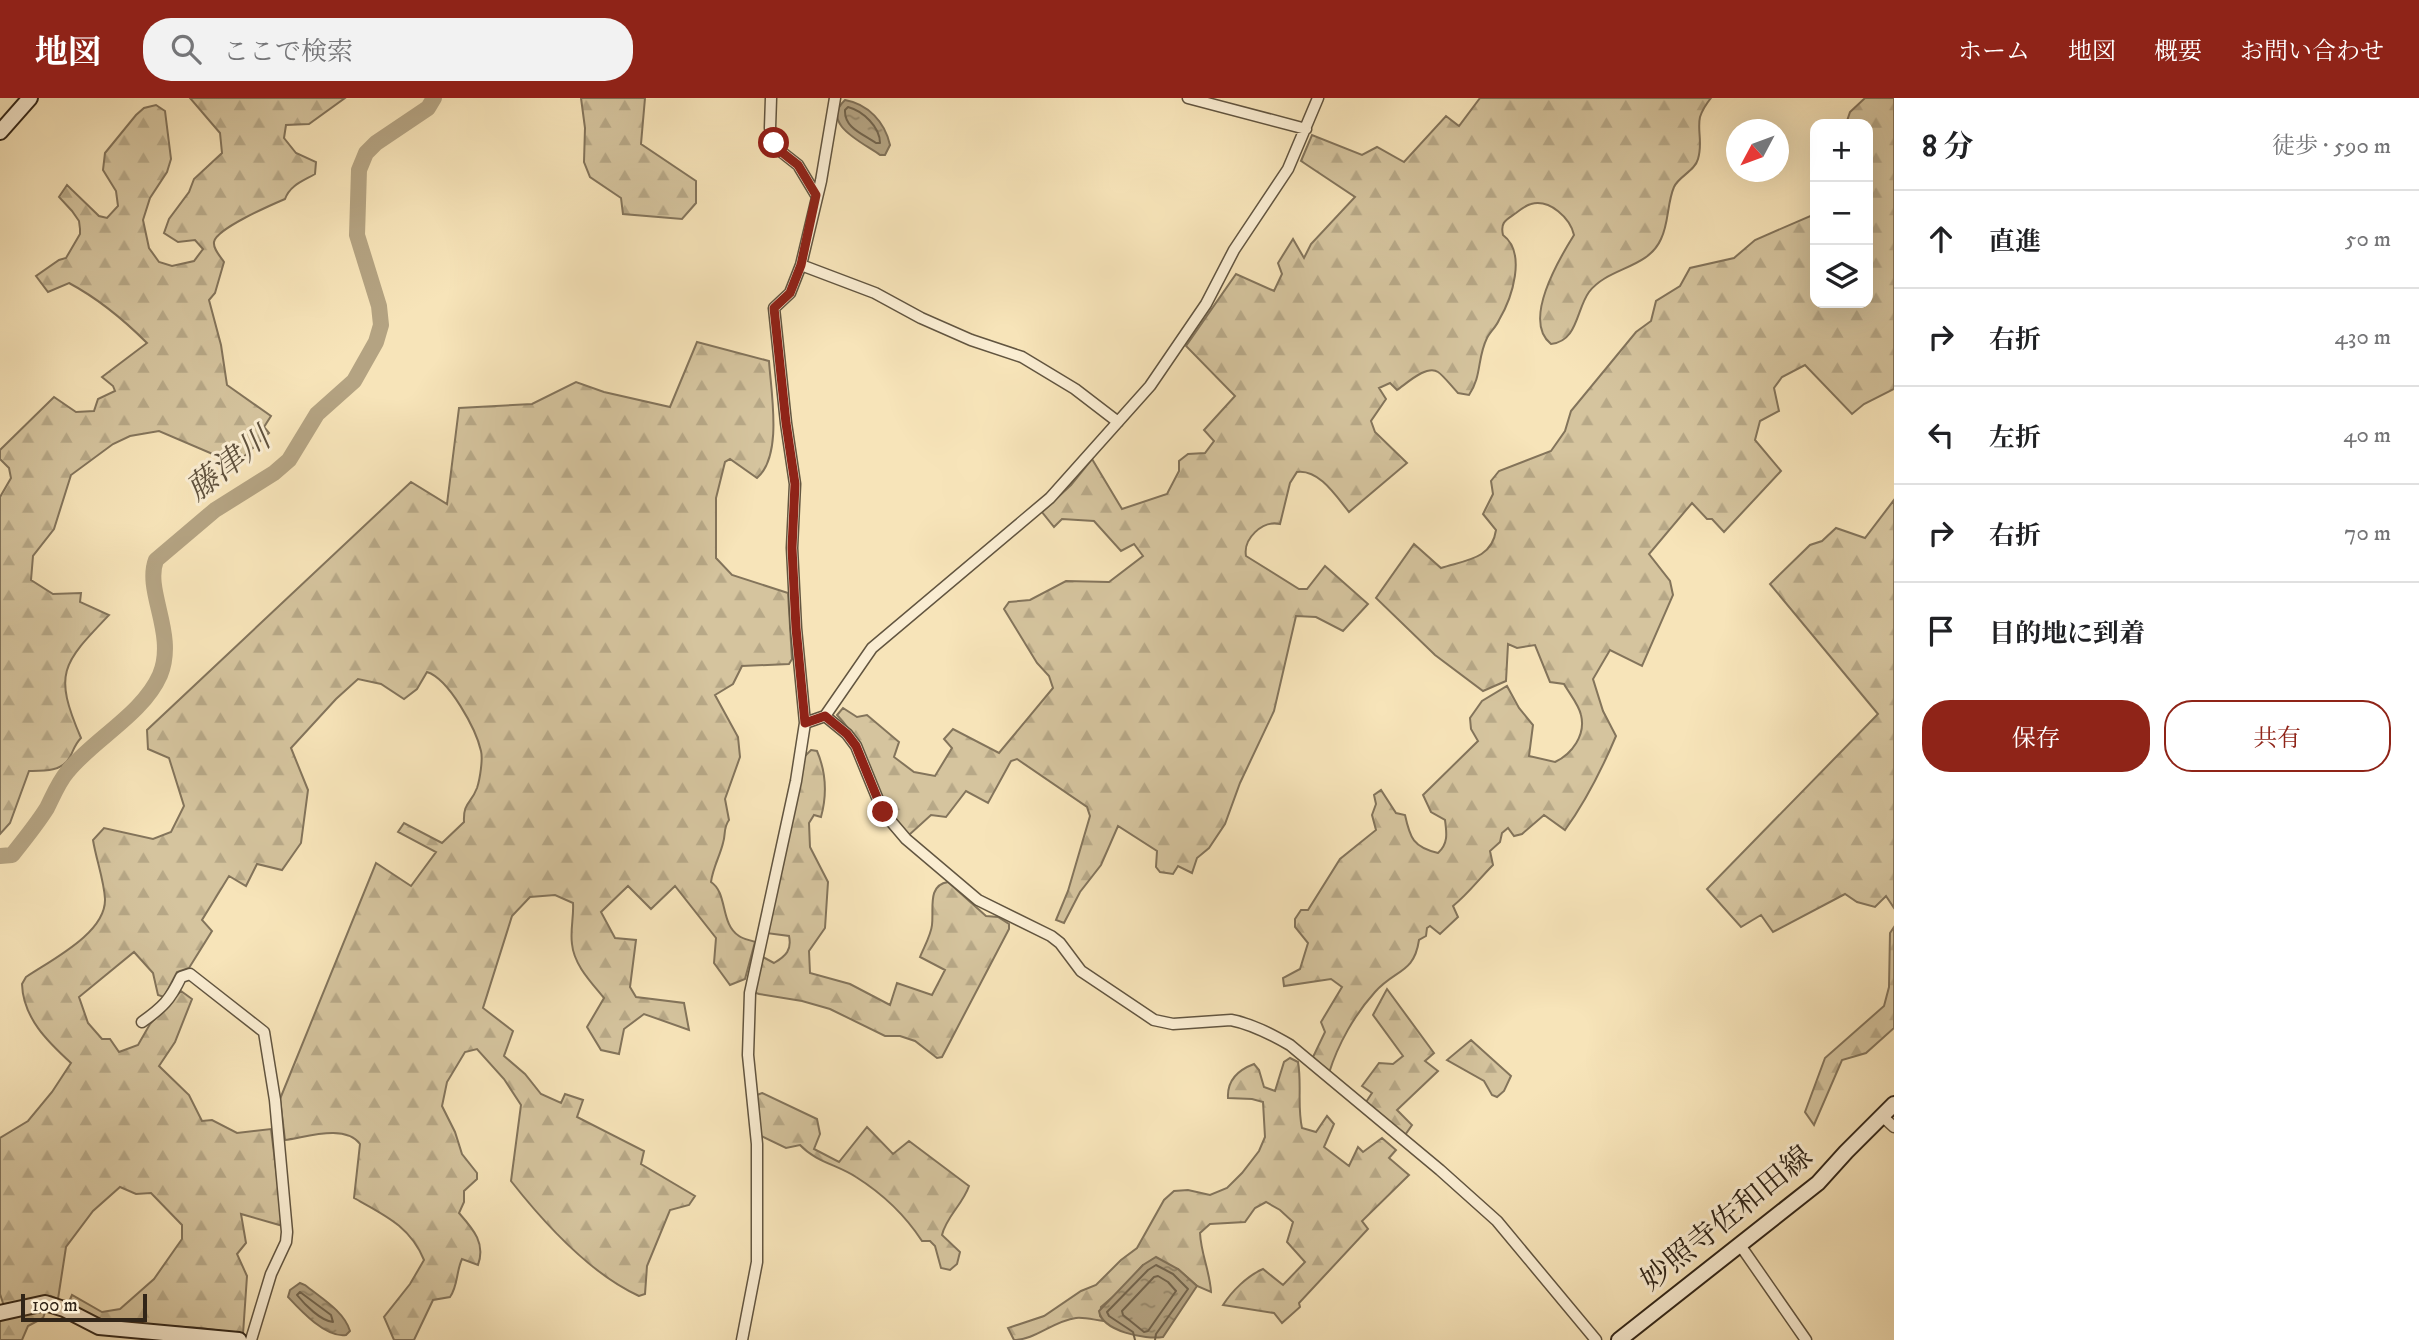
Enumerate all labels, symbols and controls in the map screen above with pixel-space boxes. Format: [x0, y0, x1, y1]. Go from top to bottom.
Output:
search box [143, 18, 633, 81]
icon: search [167, 30, 205, 68]
text: 地図 [35, 33, 101, 74]
text: ここで検索 [223, 36, 353, 69]
text: ホーム [1958, 37, 2030, 67]
text: 地図 [2068, 37, 2116, 67]
text: 概要 [2154, 37, 2202, 67]
text: お問い合わせ [2240, 37, 2384, 67]
north arrow [1726, 119, 1789, 182]
map controls [1810, 119, 1873, 308]
button: + [1810, 119, 1873, 182]
route start [758, 127, 789, 158]
text: 8 分 [1922, 129, 1973, 166]
text: 徒歩 · 590 m [2272, 132, 2391, 161]
button: − [1810, 182, 1873, 245]
icon: ahead [1922, 220, 1960, 258]
text: 50 m [2345, 225, 2391, 254]
text: 直進 [1989, 226, 2041, 259]
button: layers [1810, 245, 1873, 308]
icon: right [1922, 318, 1960, 356]
text: 430 m [2335, 323, 2391, 352]
text: 右折 [1989, 324, 2041, 357]
icon: left [1922, 416, 1960, 454]
water label: 藤津川 [179, 418, 281, 510]
text: 40 m [2343, 421, 2391, 450]
text: 左折 [1989, 422, 2041, 455]
icon: right [1922, 514, 1960, 552]
text: 70 m [2344, 519, 2391, 548]
text: 右折 [1989, 520, 2041, 553]
icon: arrive [1922, 612, 1960, 650]
text: 目的地に到着 [1989, 618, 2145, 651]
button: 保存 [1922, 700, 2150, 772]
button: 共有 [2164, 700, 2391, 772]
route end [867, 796, 898, 827]
street label: 妙照寺佐和田線 [1634, 1139, 1820, 1299]
scale bar [21, 1291, 147, 1323]
text: 100 m [32, 1294, 78, 1317]

